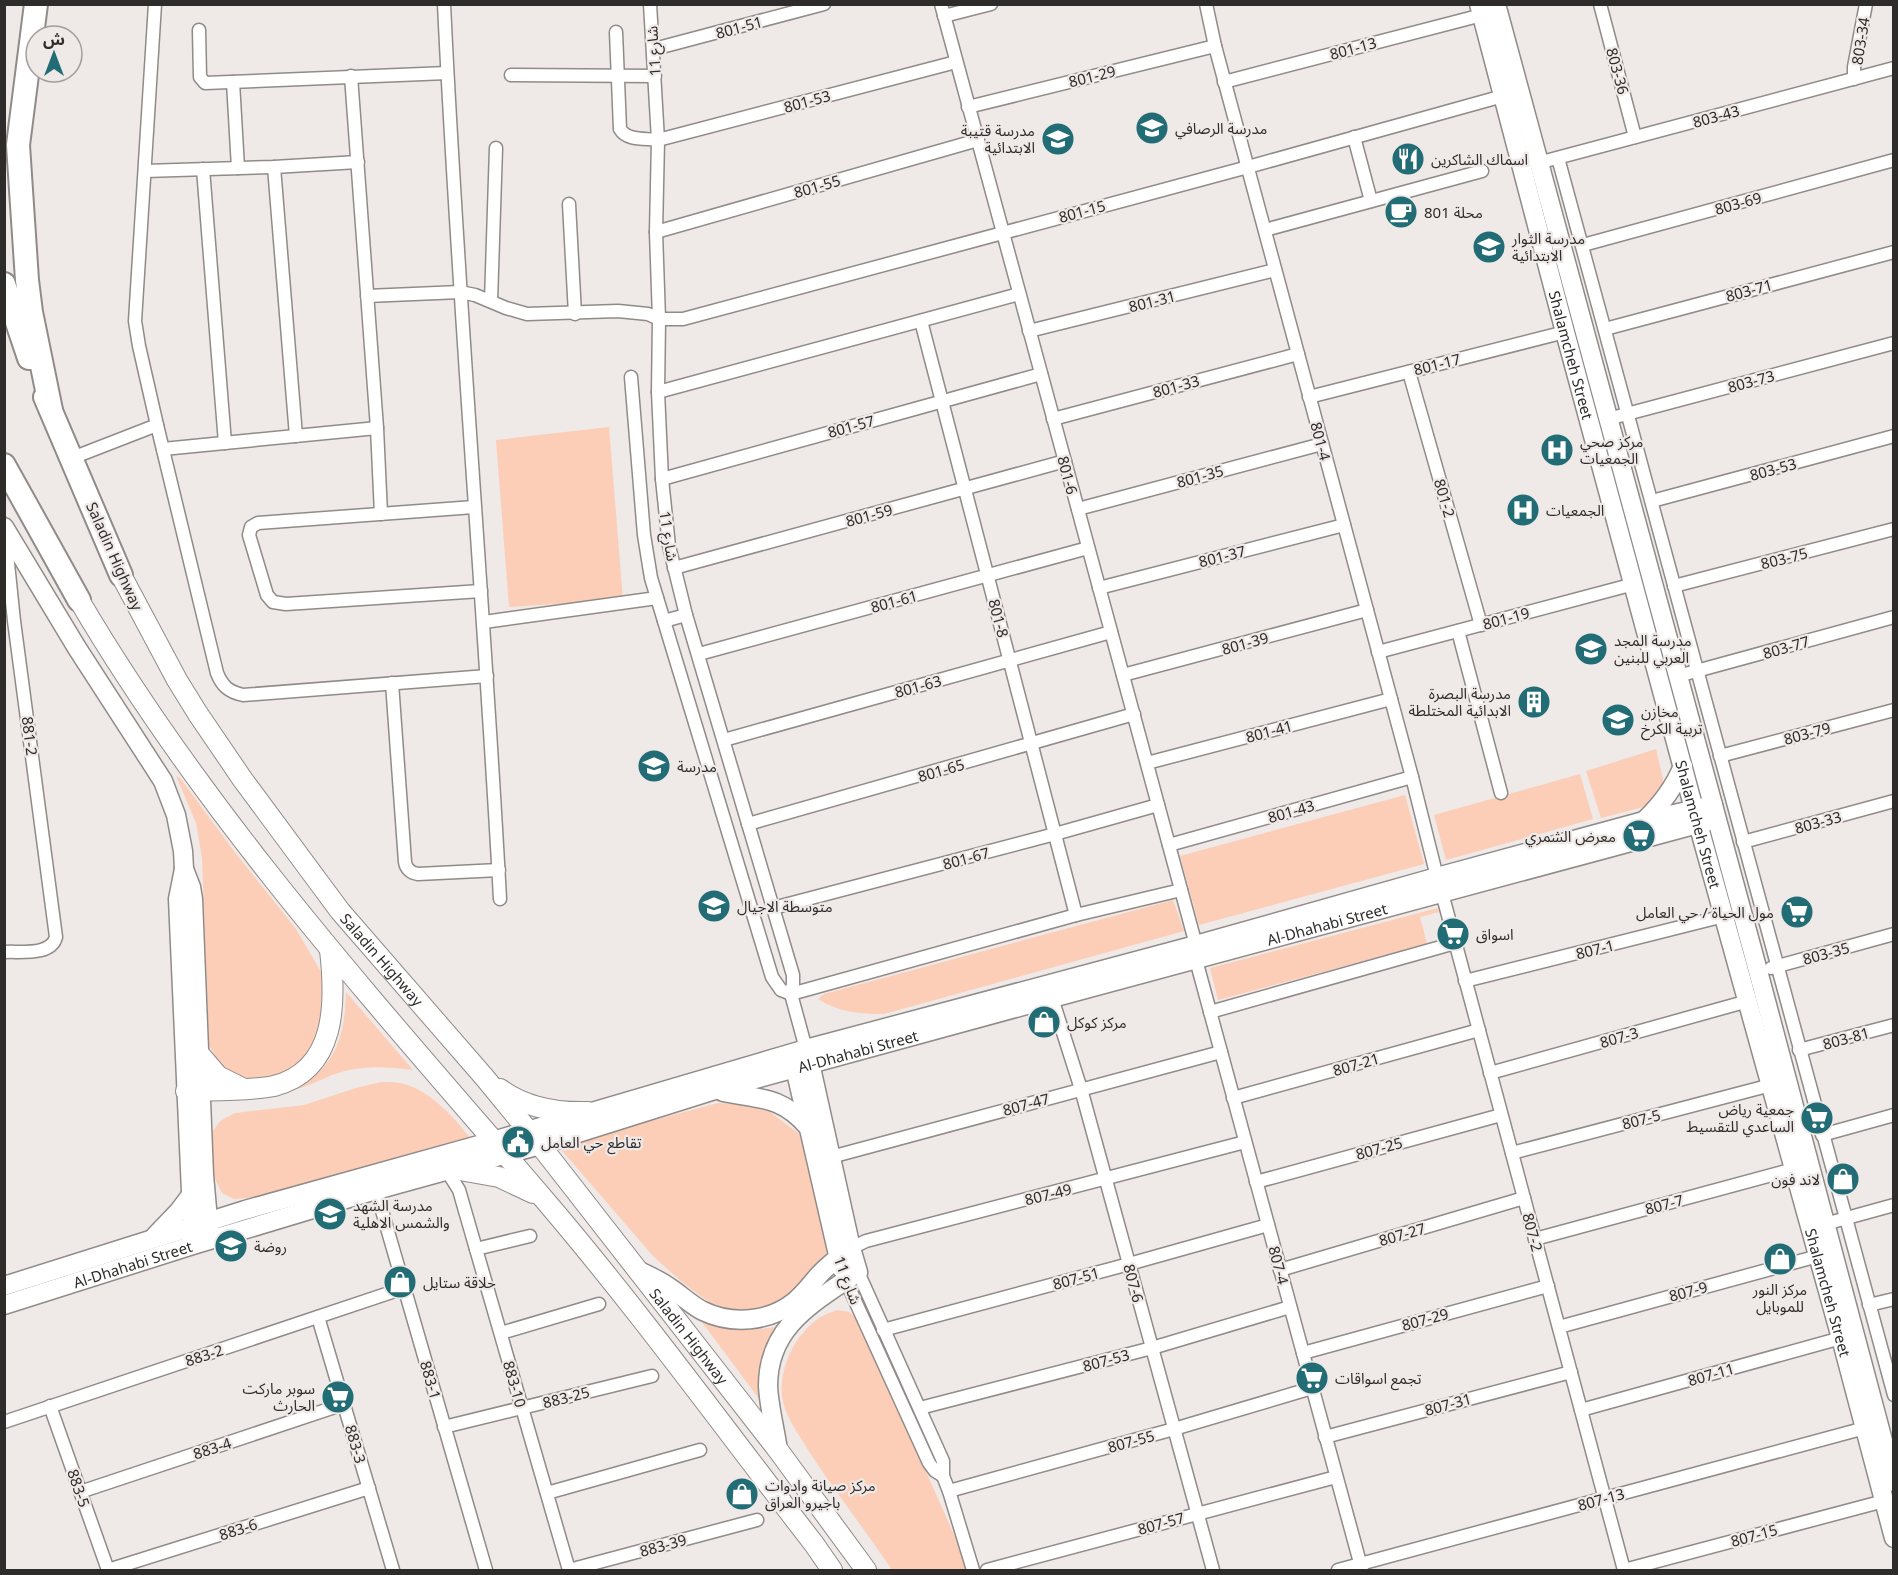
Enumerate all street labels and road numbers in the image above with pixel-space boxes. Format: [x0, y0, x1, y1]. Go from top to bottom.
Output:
street label: 801-51 [713, 11, 765, 43]
street label: 803-34 [1846, 15, 1874, 66]
street label: شارع 11 [641, 25, 668, 77]
street label: 801-13 [1327, 32, 1379, 64]
street label: 803-36 [1602, 45, 1634, 97]
street label: 801-29 [1066, 61, 1118, 91]
street label: 801-53 [781, 85, 833, 117]
street label: 803-43 [1690, 100, 1742, 132]
street label: 801-55 [791, 170, 843, 202]
street label: 803-69 [1712, 187, 1764, 219]
street label: 801-15 [1056, 195, 1108, 227]
street label: 803-71 [1723, 274, 1775, 306]
street label: 801-31 [1126, 286, 1178, 316]
street label: Shalamcheh Street [1545, 289, 1598, 422]
street label: 801-17 [1411, 349, 1463, 379]
street label: 803-73 [1725, 365, 1777, 397]
street label: 801-33 [1150, 370, 1202, 402]
street label: 801-57 [825, 410, 877, 442]
street label: 801-4 [1306, 420, 1336, 463]
street label: 803-53 [1747, 453, 1799, 485]
street label: 801-6 [1053, 454, 1083, 496]
street label: 801-35 [1174, 460, 1226, 492]
street label: 801-2 [1430, 476, 1460, 520]
street label: Saladin Highway [82, 499, 148, 614]
street label: 801-59 [843, 499, 895, 531]
street label: شارع 11 [652, 510, 683, 563]
street label: 801-37 [1196, 541, 1248, 571]
street label: 803-75 [1758, 543, 1810, 573]
street label: 801-61 [868, 585, 920, 617]
street label: 801-8 [984, 597, 1014, 639]
street label: 801-19 [1480, 602, 1532, 634]
street label: 801-39 [1219, 627, 1271, 659]
street label: 803-77 [1760, 631, 1812, 663]
street label: 801-63 [892, 670, 944, 702]
street label: 881-2 [18, 715, 42, 757]
street label: 801-41 [1243, 715, 1295, 747]
street label: 803-79 [1781, 717, 1833, 749]
street label: 801-65 [915, 754, 967, 786]
street label: Shalamcheh Street [1671, 758, 1726, 891]
street label: 801-43 [1265, 795, 1317, 827]
street label: 803-33 [1792, 806, 1844, 838]
street label: 801-67 [940, 842, 992, 874]
street label: Al-Dhahabi Street [1265, 898, 1390, 950]
street label: Saladin Highway [336, 909, 428, 1010]
street label: 807-1 [1574, 935, 1616, 963]
street label: 803-35 [1800, 937, 1852, 969]
street label: 807-3 [1597, 1022, 1641, 1052]
street label: 803-81 [1820, 1022, 1872, 1054]
street label: Al-Dhahabi Street [796, 1025, 921, 1077]
street label: 807-21 [1330, 1048, 1382, 1080]
street label: 807-47 [1000, 1088, 1052, 1120]
street label: 807-5 [1620, 1104, 1662, 1134]
street label: 807-25 [1353, 1132, 1405, 1164]
street label: 807-49 [1022, 1179, 1074, 1209]
street label: 807-7 [1643, 1189, 1685, 1219]
street label: 807-2 [1518, 1211, 1548, 1253]
street label: 807-27 [1376, 1218, 1428, 1250]
street label: Shalamcheh Street [1801, 1226, 1856, 1359]
street label: Al-Dhahabi Street [71, 1236, 195, 1292]
street label: 807-4 [1264, 1244, 1294, 1287]
street label: شارع 11 [827, 1253, 866, 1308]
street label: 807-51 [1050, 1262, 1102, 1294]
street label: 807-6 [1119, 1262, 1149, 1304]
street label: 807-9 [1667, 1276, 1709, 1306]
street label: Saladin Highway [645, 1284, 733, 1388]
street label: 807-29 [1399, 1303, 1451, 1335]
street label: 883-2 [182, 1339, 226, 1371]
street label: 807-53 [1080, 1344, 1132, 1376]
street label: 883-1 [416, 1358, 446, 1402]
street label: 883-10 [499, 1358, 531, 1410]
street label: 807-11 [1685, 1358, 1737, 1390]
street label: 883-25 [540, 1382, 592, 1412]
street label: 807-31 [1422, 1388, 1474, 1420]
street label: 883-3 [341, 1422, 371, 1466]
street label: 807-55 [1105, 1425, 1157, 1457]
street label: 883-4 [190, 1432, 234, 1464]
street label: 883-5 [63, 1466, 95, 1510]
street label: 807-13 [1575, 1483, 1627, 1515]
street label: 807-57 [1135, 1507, 1187, 1539]
street label: 883-6 [216, 1513, 260, 1545]
street label: 807-15 [1728, 1519, 1780, 1551]
street label: 883-39 [637, 1529, 689, 1561]

